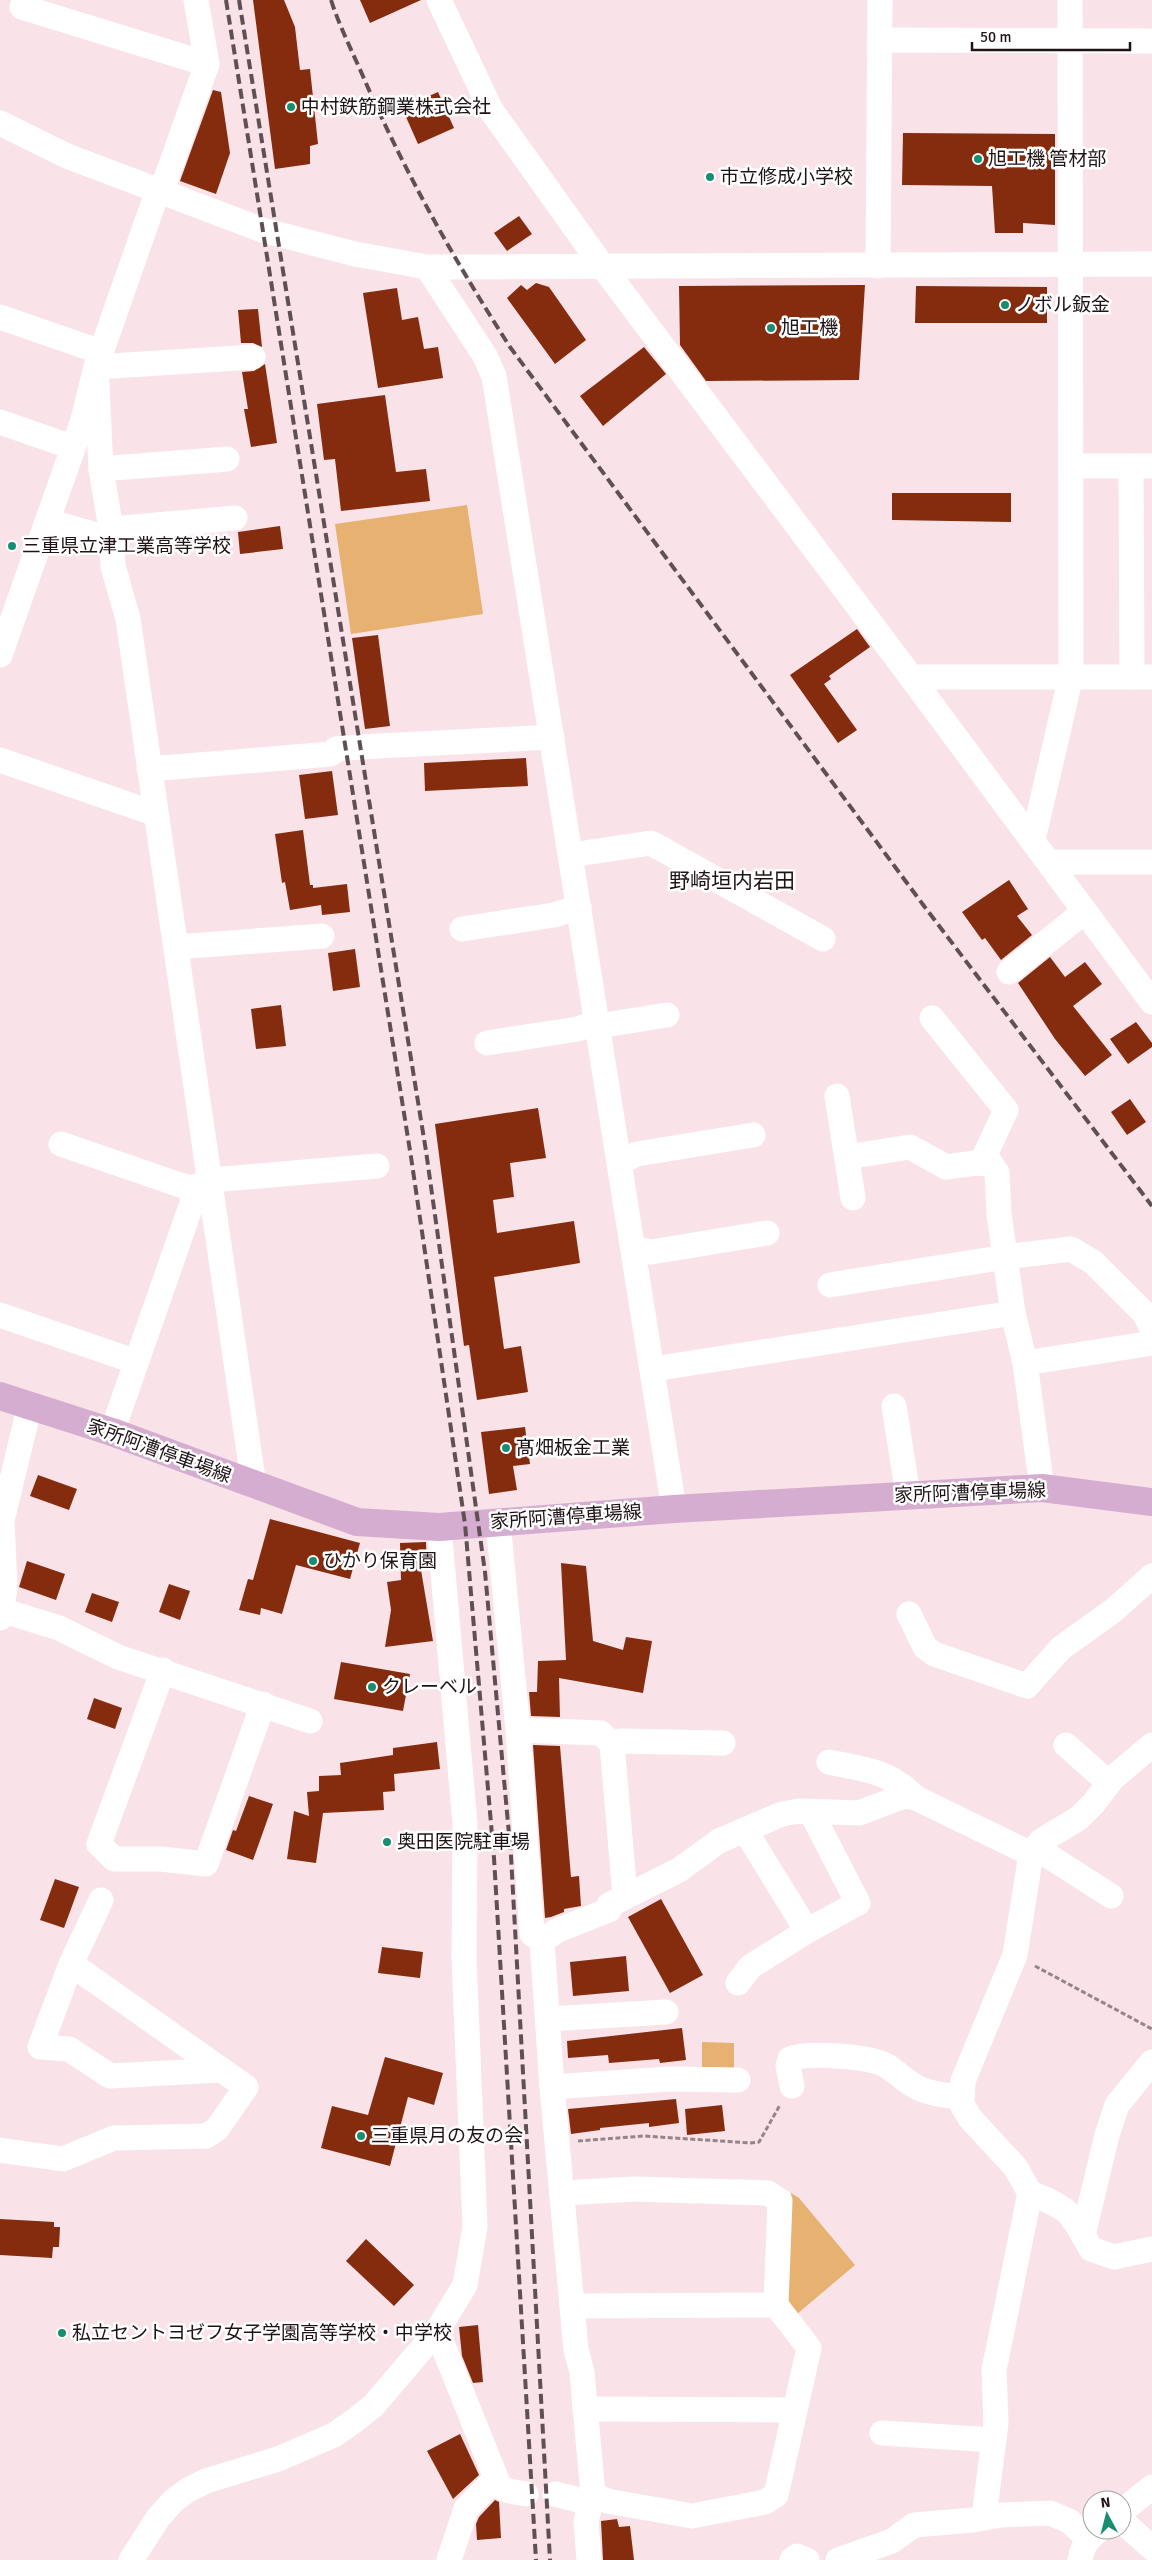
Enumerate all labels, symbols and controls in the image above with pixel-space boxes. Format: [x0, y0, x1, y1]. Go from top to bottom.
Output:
scale bar [972, 20, 1130, 52]
text: 50 m [980, 28, 1011, 46]
place label: 中村鉄筋鋼業株式会社 [301, 95, 491, 119]
marker: 中村鉄筋鋼業株式会社 [285, 101, 297, 113]
place label: 旭工機 管材部 [988, 147, 1106, 171]
marker: 旭工機 管材部 [972, 153, 984, 165]
place label: 市立修成小学校 [720, 165, 853, 189]
marker: 市立修成小学校 [704, 171, 716, 183]
place label: ノボル鈑金 [1015, 293, 1110, 317]
marker: ノボル鈑金 [999, 299, 1011, 311]
place label: 旭工機 [781, 316, 838, 340]
marker: 旭工機 [765, 322, 777, 334]
place label: 三重県立津工業高等学校 [22, 534, 231, 558]
marker: 三重県立津工業高等学校 [6, 540, 18, 552]
district label: 野崎垣内岩田 [669, 868, 795, 894]
street label: 家所阿漕停車場線 [83, 1414, 235, 1488]
place label: 髙畑板金工業 [516, 1436, 630, 1460]
marker: 髙畑板金工業 [500, 1442, 512, 1454]
street label: 家所阿漕停車場線 [894, 1478, 1046, 1508]
street label: 家所阿漕停車場線 [489, 1500, 643, 1534]
place label: ひかり保育園 [323, 1549, 437, 1573]
marker: ひかり保育園 [307, 1555, 319, 1567]
place label: クレーベル [382, 1675, 477, 1699]
marker: クレーベル [366, 1681, 378, 1693]
place label: 奥田医院駐車場 [397, 1830, 530, 1854]
marker: 奥田医院駐車場 [381, 1836, 393, 1848]
place label: 三重県月の友の会 [371, 2124, 523, 2148]
marker: 三重県月の友の会 [355, 2130, 367, 2142]
place label: 私立セントヨゼフ女子学園高等学校・中学校 [72, 2321, 452, 2345]
marker: 私立セントヨゼフ女子学園高等学校・中学校 [56, 2327, 68, 2339]
north arrow [1082, 2490, 1132, 2540]
text: N [1100, 2494, 1111, 2512]

